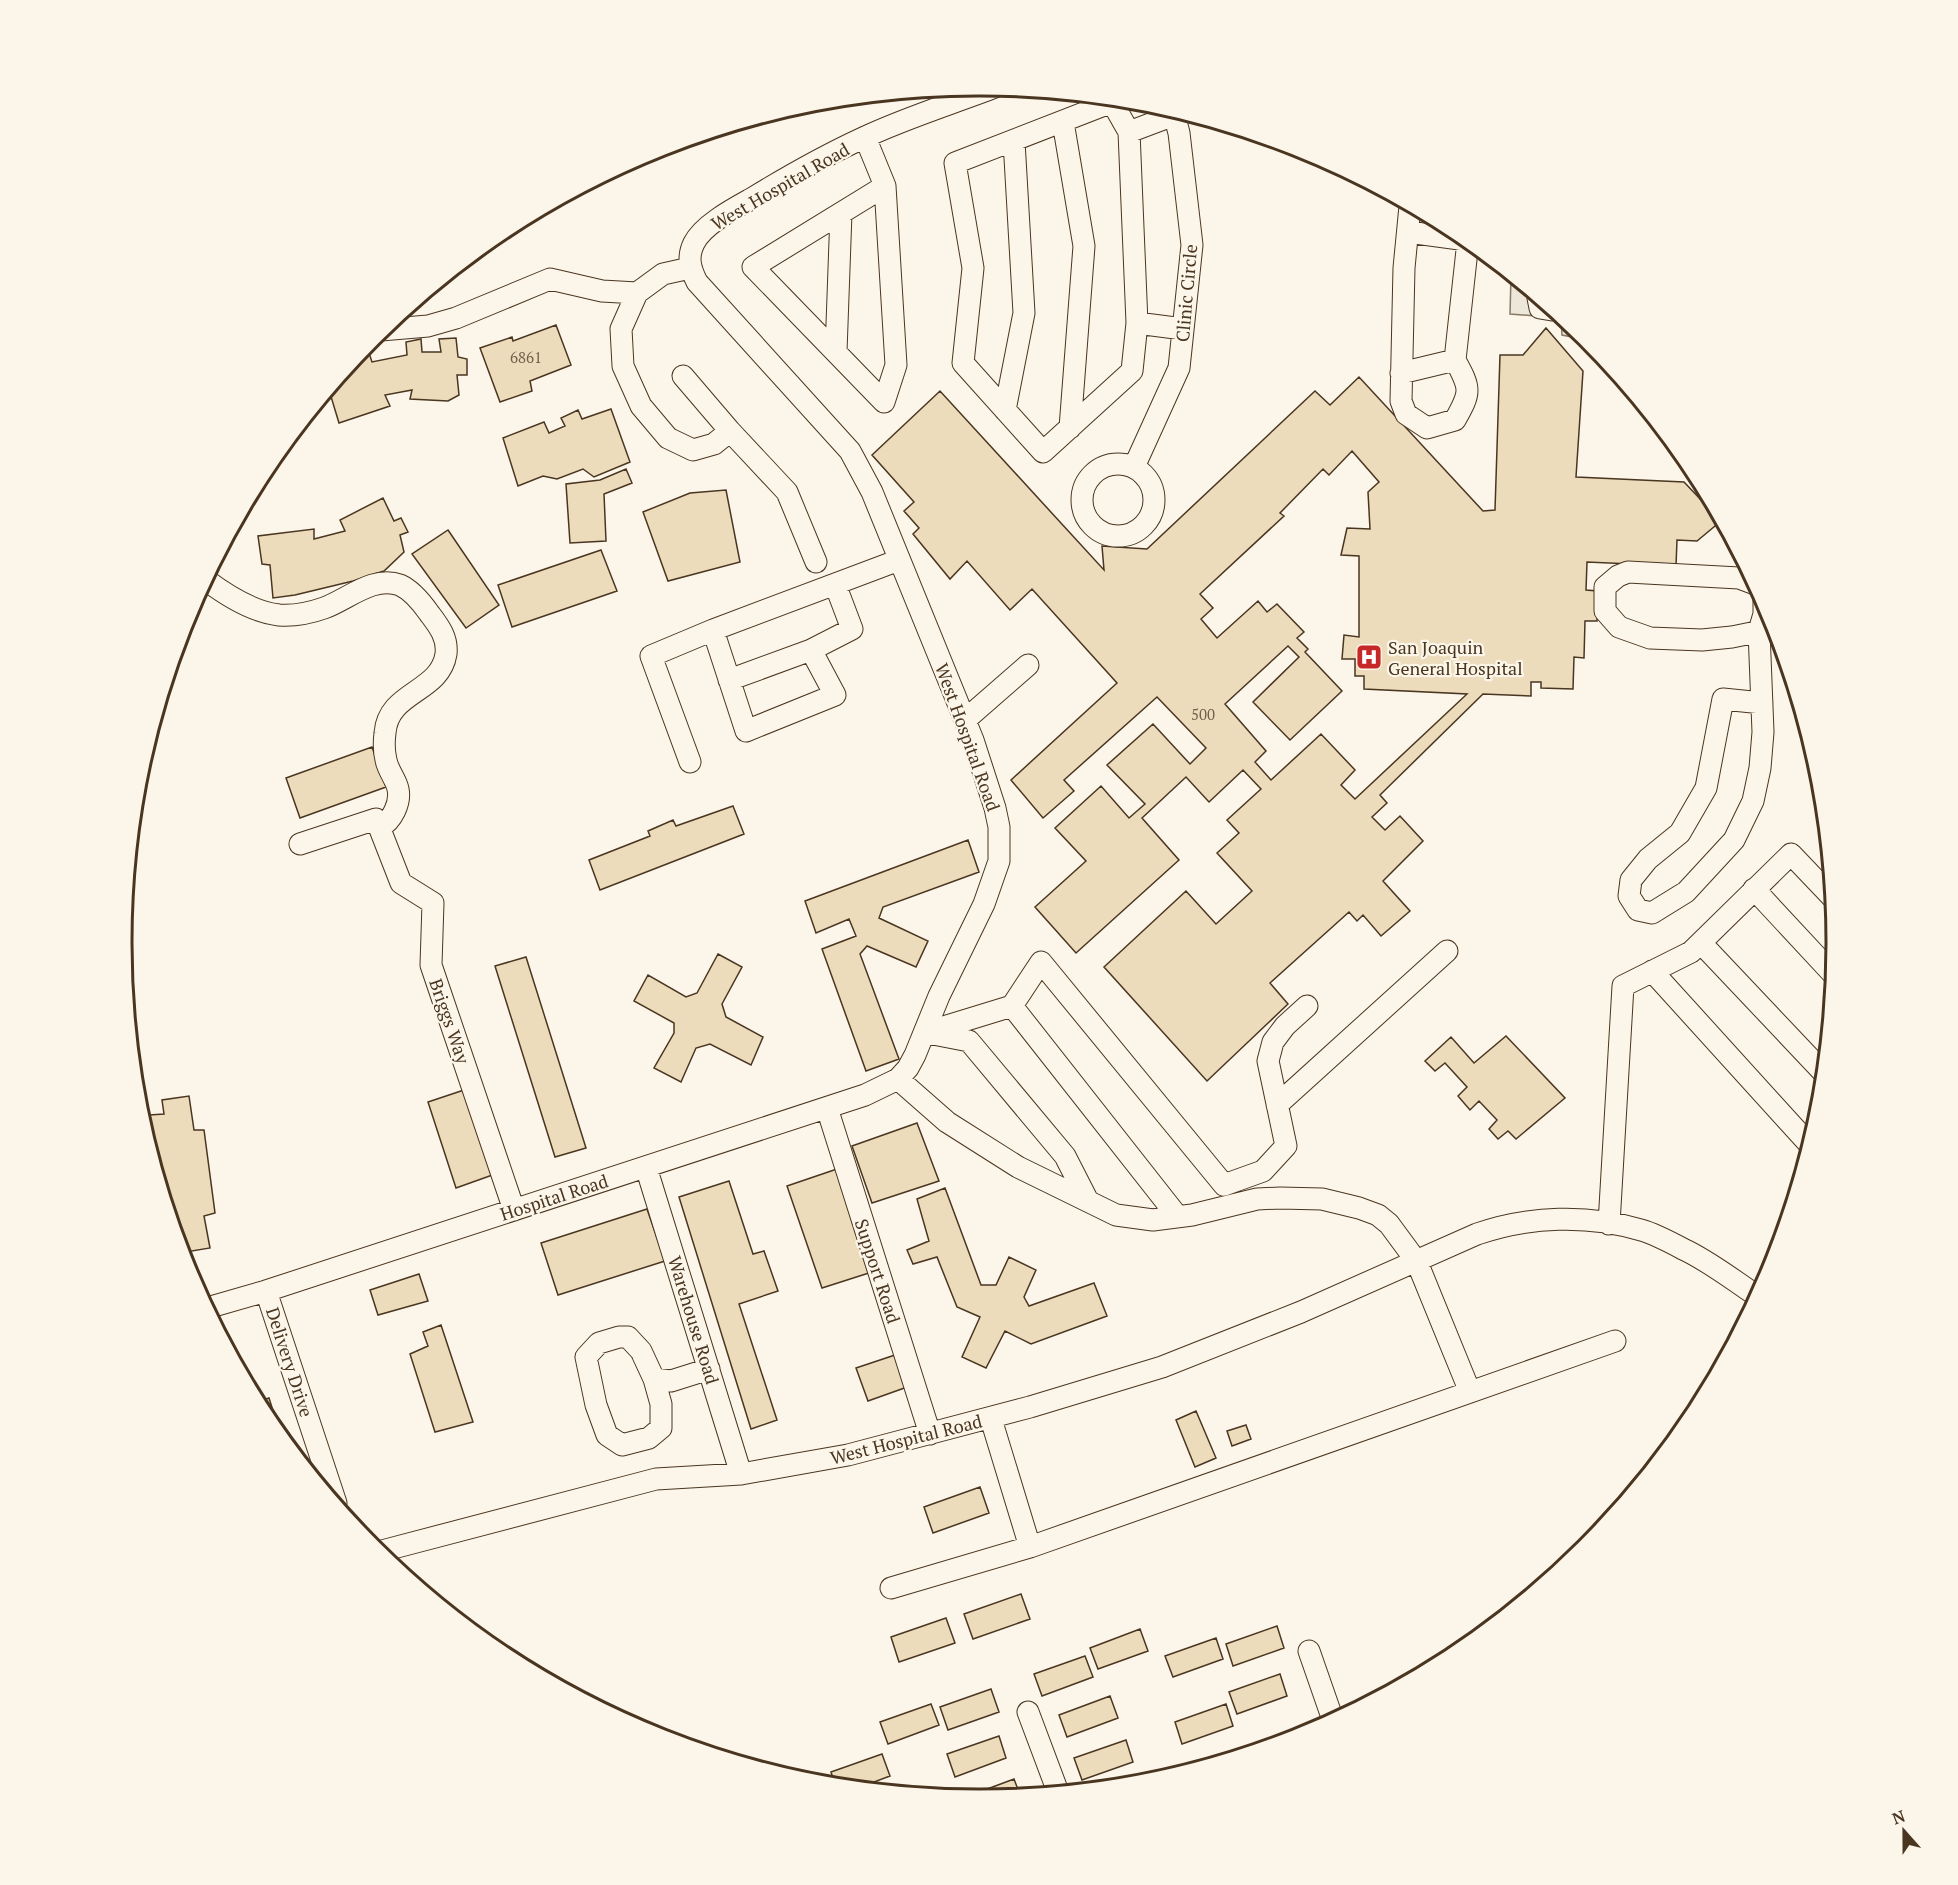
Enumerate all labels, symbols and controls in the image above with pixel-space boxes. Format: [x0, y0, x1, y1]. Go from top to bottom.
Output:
street label: West Hospital Road [707, 137, 853, 235]
street label: Clinic Circle [1170, 243, 1202, 343]
house number: 6861 [510, 347, 542, 367]
place label: San Joaquin General Hospital [1388, 635, 1523, 680]
hospital icon: San Joaquin General Hospital [1354, 642, 1384, 672]
street label: West Hospital Road [930, 660, 1006, 814]
house number: 500 [1191, 704, 1215, 724]
street label: Briggs Way [424, 975, 476, 1068]
street label: Hospital Road [497, 1168, 611, 1226]
street label: Support Road [850, 1216, 906, 1326]
street label: Warehouse Road [663, 1253, 725, 1387]
street label: Delivery Drive [261, 1304, 319, 1420]
street label: West Hospital Road [828, 1409, 984, 1469]
north arrow [1874, 1801, 1934, 1861]
text: N [1889, 1805, 1908, 1829]

